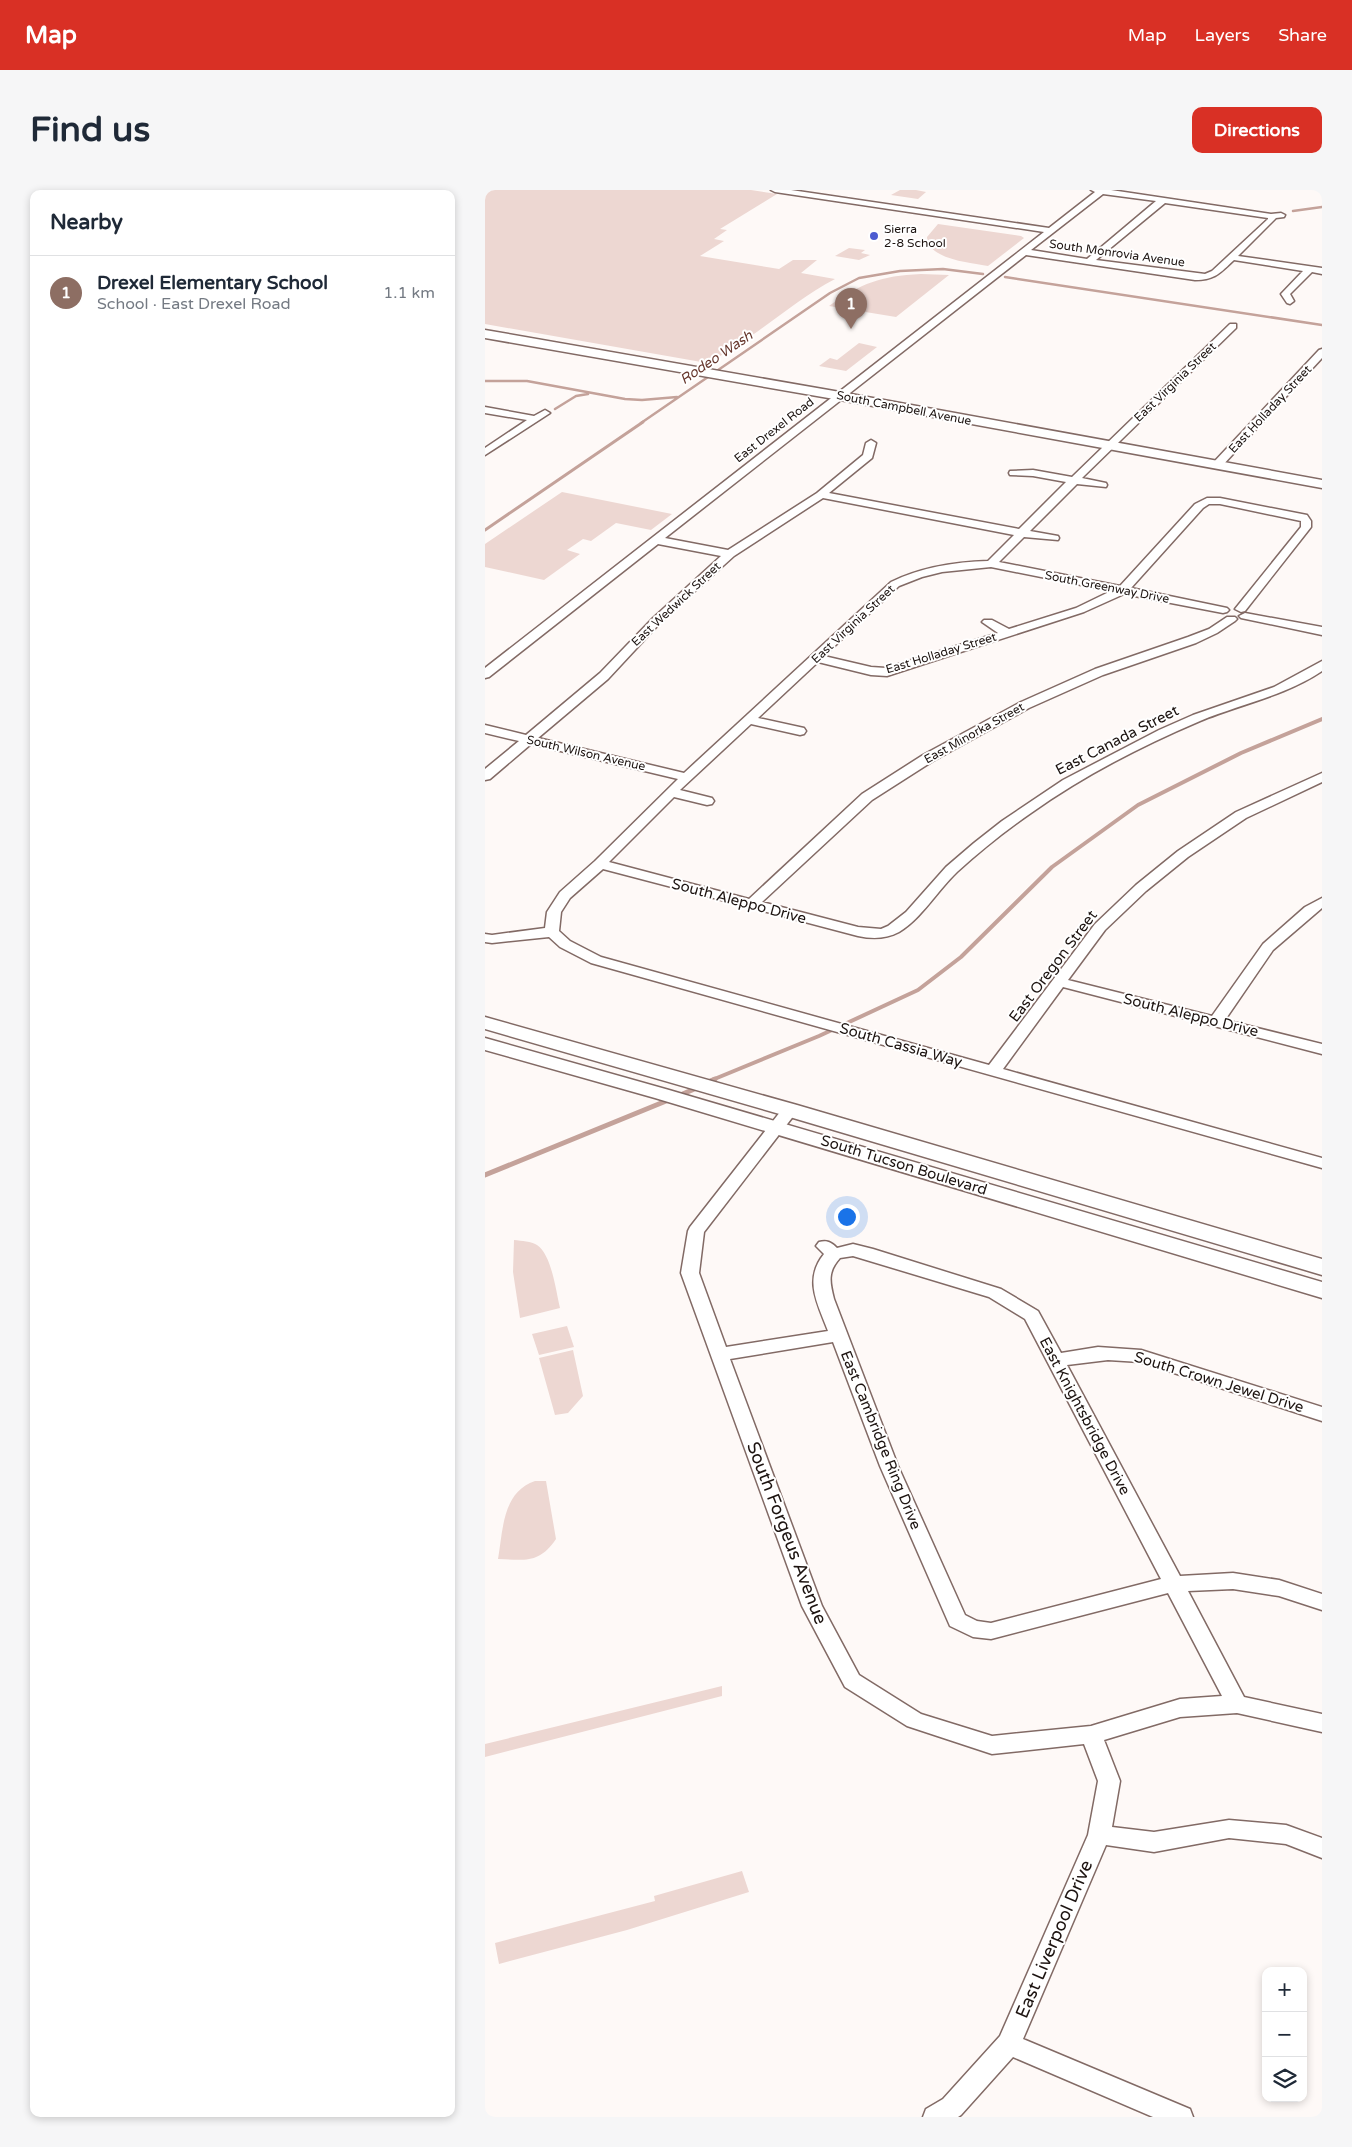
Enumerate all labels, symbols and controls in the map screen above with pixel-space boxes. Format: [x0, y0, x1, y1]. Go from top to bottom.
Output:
text: Map [25, 21, 77, 50]
text: Map [1128, 24, 1167, 46]
text: Layers [1195, 24, 1250, 46]
text: Share [1278, 24, 1327, 46]
button: Directions [1192, 107, 1322, 153]
text: Find us [30, 109, 150, 151]
text: Nearby [50, 210, 123, 235]
place label: Sierra 2-8 School [884, 222, 946, 250]
marker: Sierra 2-8 School [868, 230, 880, 242]
street label: South Monrovia Avenue [1048, 237, 1186, 269]
text: Drexel Elementary School [97, 272, 328, 294]
text: 1 [61, 283, 71, 303]
text: 1.1 km [383, 283, 435, 303]
pin: 1 [835, 288, 867, 329]
text: School · East Drexel Road [97, 294, 291, 314]
water label: Rodeo Wash [677, 327, 756, 388]
street label: East Virginia Street [1131, 339, 1219, 425]
street label: East Holladay Street [1226, 362, 1315, 456]
street label: South Campbell Avenue [835, 388, 973, 428]
street label: East Drexel Road [731, 395, 817, 465]
street label: East Wedwick Street [629, 559, 724, 649]
street label: South Greenway Drive [1044, 568, 1171, 606]
street label: East Virginia Street [809, 582, 898, 666]
street label: East Holladay Street [884, 629, 998, 676]
street label: East Minorka Street [922, 700, 1027, 766]
street label: East Canada Street [1052, 701, 1182, 779]
street label: South Wilson Avenue [525, 733, 647, 774]
street label: South Aleppo Drive [670, 874, 808, 928]
street label: East Oregon Street [1005, 906, 1101, 1025]
street label: South Aleppo Drive [1122, 990, 1260, 1040]
street label: South Cassia Way [838, 1019, 964, 1071]
street label: South Tucson Boulevard [819, 1131, 989, 1199]
your location [834, 1204, 860, 1230]
street label: East Knightsbridge Drive [1036, 1334, 1134, 1498]
street label: East Cambridge Ring Drive [837, 1348, 925, 1532]
street label: South Crown Jewel Drive [1132, 1348, 1306, 1416]
street label: South Forgeus Avenue [742, 1439, 832, 1627]
street label: East Liverpool Drive [1011, 1857, 1097, 2021]
map controls [1262, 1967, 1307, 2102]
button: + [1262, 1967, 1307, 2012]
button: − [1262, 2012, 1307, 2057]
button: layers [1262, 2057, 1307, 2102]

